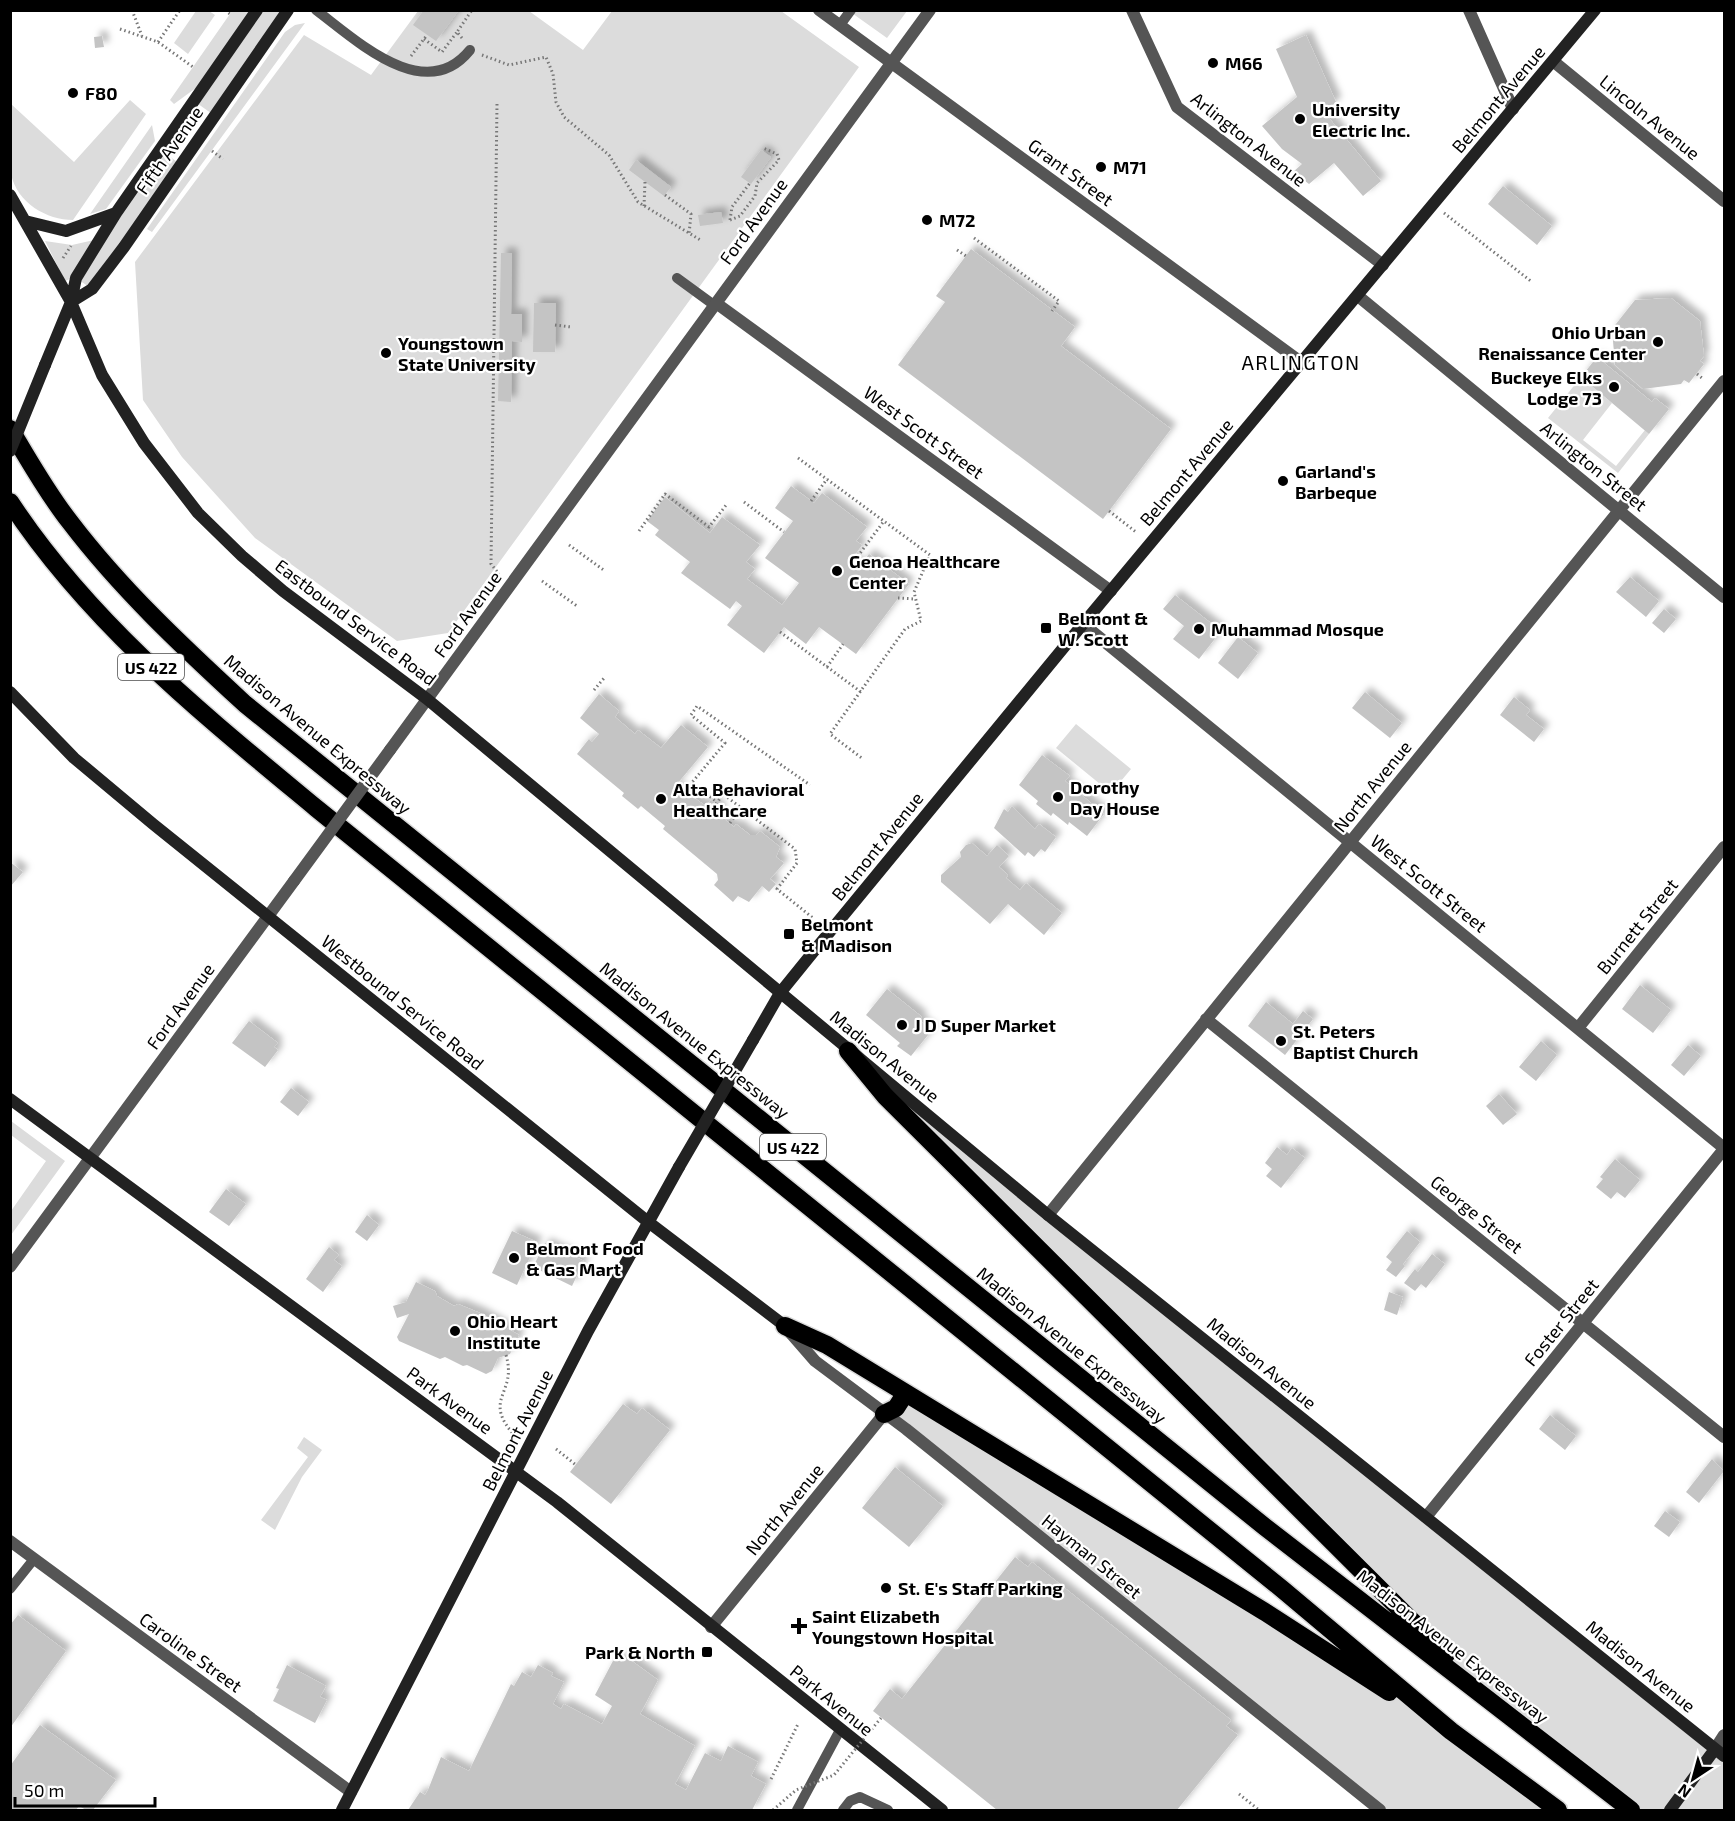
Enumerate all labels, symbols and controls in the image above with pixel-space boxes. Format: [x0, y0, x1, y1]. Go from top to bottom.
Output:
street label: Belmont Avenue [1447, 41, 1549, 157]
place label: M66 [1225, 52, 1263, 74]
marker: M66 [1206, 56, 1220, 70]
street label: Lincoln Avenue [1595, 70, 1705, 164]
place label: F80 [85, 82, 118, 104]
marker: F80 [66, 86, 80, 100]
street label: Arlington Avenue [1187, 87, 1311, 191]
place label: University Electric Inc. [1312, 98, 1410, 141]
street label: Fifth Avenue [131, 102, 207, 198]
marker: University Electric Inc. [1293, 112, 1307, 126]
street label: Grant Street [1024, 134, 1118, 210]
place label: M71 [1113, 156, 1147, 178]
marker: M71 [1094, 160, 1108, 174]
street label: Ford Avenue [714, 174, 792, 268]
place label: M72 [939, 209, 975, 231]
marker: M72 [920, 213, 934, 227]
place label: Ohio Urban Renaissance Center [1478, 321, 1646, 364]
place label: Youngstown State University [398, 332, 536, 375]
marker: Ohio Urban Renaissance Center [1651, 335, 1665, 349]
marker: Youngstown State University [379, 346, 393, 360]
district label: ARLINGTON [1241, 350, 1361, 374]
place label: Buckeye Elks Lodge 73 [1491, 366, 1602, 409]
marker: Buckeye Elks Lodge 73 [1607, 380, 1621, 394]
street label: West Scott Street [860, 381, 988, 483]
street label: Belmont Avenue [1135, 414, 1237, 530]
street label: Arlington Street [1536, 416, 1652, 516]
place label: Garland's Barbeque [1295, 460, 1377, 503]
marker: Garland's Barbeque [1276, 474, 1290, 488]
place label: Genoa Healthcare Center [849, 550, 1000, 593]
street label: Eastbound Service Road [271, 554, 441, 690]
marker: Genoa Healthcare Center [830, 564, 844, 578]
street label: Ford Avenue [428, 567, 506, 661]
place label: Belmont & W. Scott [1058, 607, 1148, 650]
place label: Muhammad Mosque [1211, 618, 1384, 640]
marker: Belmont & W. Scott [1039, 621, 1053, 635]
marker: Muhammad Mosque [1192, 622, 1206, 636]
street label: Madison Avenue Expressway [220, 649, 416, 819]
road number: US 422 [118, 654, 184, 680]
street label: North Avenue [1328, 736, 1416, 836]
place label: Dorothy Day House [1070, 776, 1160, 819]
place label: Alta Behavioral Healthcare [673, 778, 804, 821]
street label: Belmont Avenue [826, 787, 928, 905]
marker: Dorothy Day House [1051, 790, 1065, 804]
marker: Alta Behavioral Healthcare [654, 792, 668, 806]
street label: West Scott Street [1366, 829, 1492, 937]
street label: Burnett Street [1592, 874, 1682, 978]
place label: Belmont & Madison [801, 913, 892, 956]
marker: Belmont & Madison [782, 927, 796, 941]
street label: Westbound Service Road [317, 930, 489, 1074]
street label: Madison Avenue Expressway [596, 957, 795, 1124]
street label: Ford Avenue [141, 959, 219, 1053]
street label: Madison Avenue [826, 1005, 944, 1107]
place label: J D Super Market [914, 1014, 1056, 1036]
marker: J D Super Market [895, 1018, 909, 1032]
place label: St. Peters Baptist Church [1293, 1020, 1418, 1063]
marker: St. Peters Baptist Church [1274, 1034, 1288, 1048]
road number: US 422 [760, 1134, 826, 1160]
street label: George Street [1427, 1170, 1528, 1258]
place label: Belmont Food & Gas Mart [526, 1237, 644, 1280]
marker: Belmont Food & Gas Mart [507, 1251, 521, 1265]
street label: Madison Avenue Expressway [973, 1262, 1172, 1429]
street label: Foster Street [1519, 1274, 1603, 1370]
place label: Ohio Heart Institute [467, 1310, 558, 1353]
street label: Madison Avenue [1203, 1312, 1321, 1414]
marker: Ohio Heart Institute [448, 1324, 462, 1338]
street label: Park Avenue [403, 1362, 497, 1438]
street label: Belmont Avenue [477, 1366, 557, 1494]
street label: North Avenue [740, 1459, 828, 1559]
street label: Hayman Street [1038, 1509, 1146, 1603]
street label: Madison Avenue Expressway [1353, 1564, 1554, 1728]
place label: St. E's Staff Parking [898, 1577, 1063, 1599]
marker: St. E's Staff Parking [879, 1581, 893, 1595]
place label: Saint Elizabeth Youngstown Hospital [812, 1605, 994, 1648]
street label: Caroline Street [135, 1607, 247, 1697]
street label: Madison Avenue [1582, 1615, 1700, 1717]
marker: Saint Elizabeth Youngstown Hospital [790, 1617, 808, 1635]
place label: Park & North [585, 1641, 695, 1663]
marker: Park & North [700, 1645, 714, 1659]
street label: Park Avenue [786, 1660, 878, 1740]
north arrow [1663, 1749, 1723, 1809]
scale bar [15, 1770, 154, 1808]
text: 50 m [24, 1779, 64, 1801]
text: N [1674, 1780, 1694, 1803]

